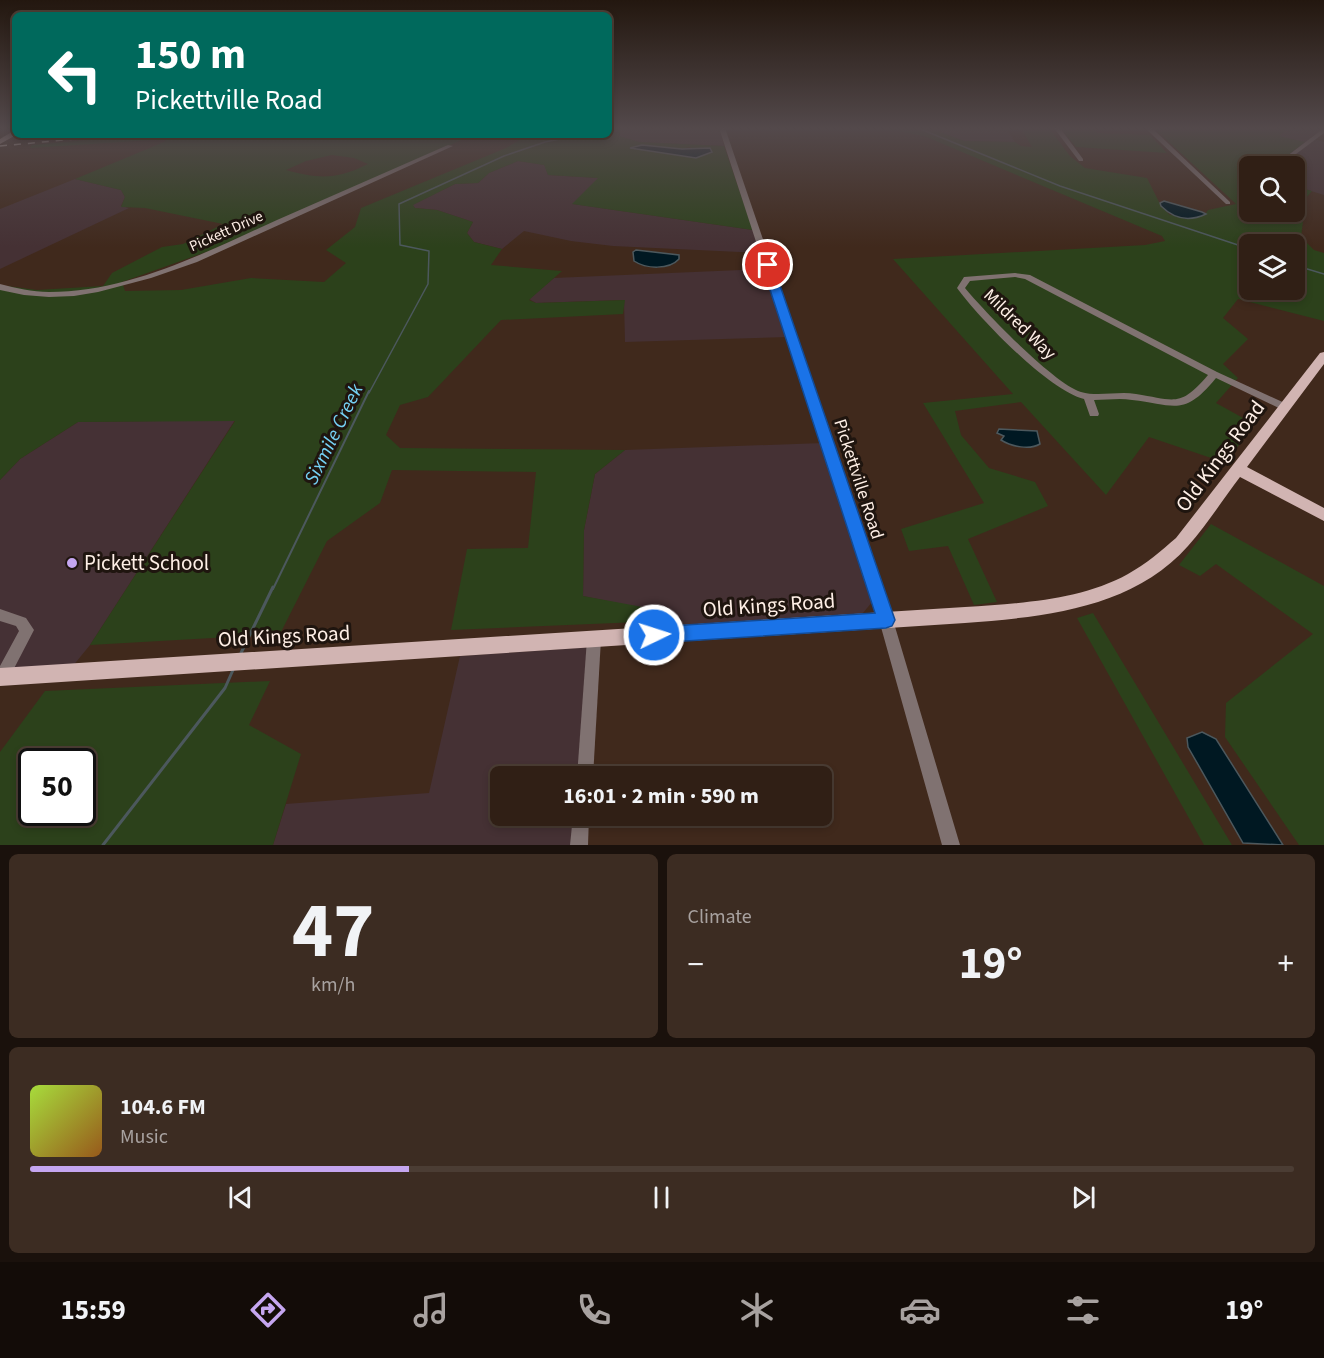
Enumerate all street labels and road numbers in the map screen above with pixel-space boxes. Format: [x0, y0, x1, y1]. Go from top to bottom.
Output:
street label: Pickett Drive [186, 206, 266, 257]
street label: Mildred Way [978, 283, 1062, 366]
street label: Old Kings Road [1168, 394, 1272, 518]
street label: Pickettville Road [827, 416, 890, 543]
street label: Old Kings Road [702, 585, 836, 625]
street label: Old Kings Road [217, 618, 351, 654]

